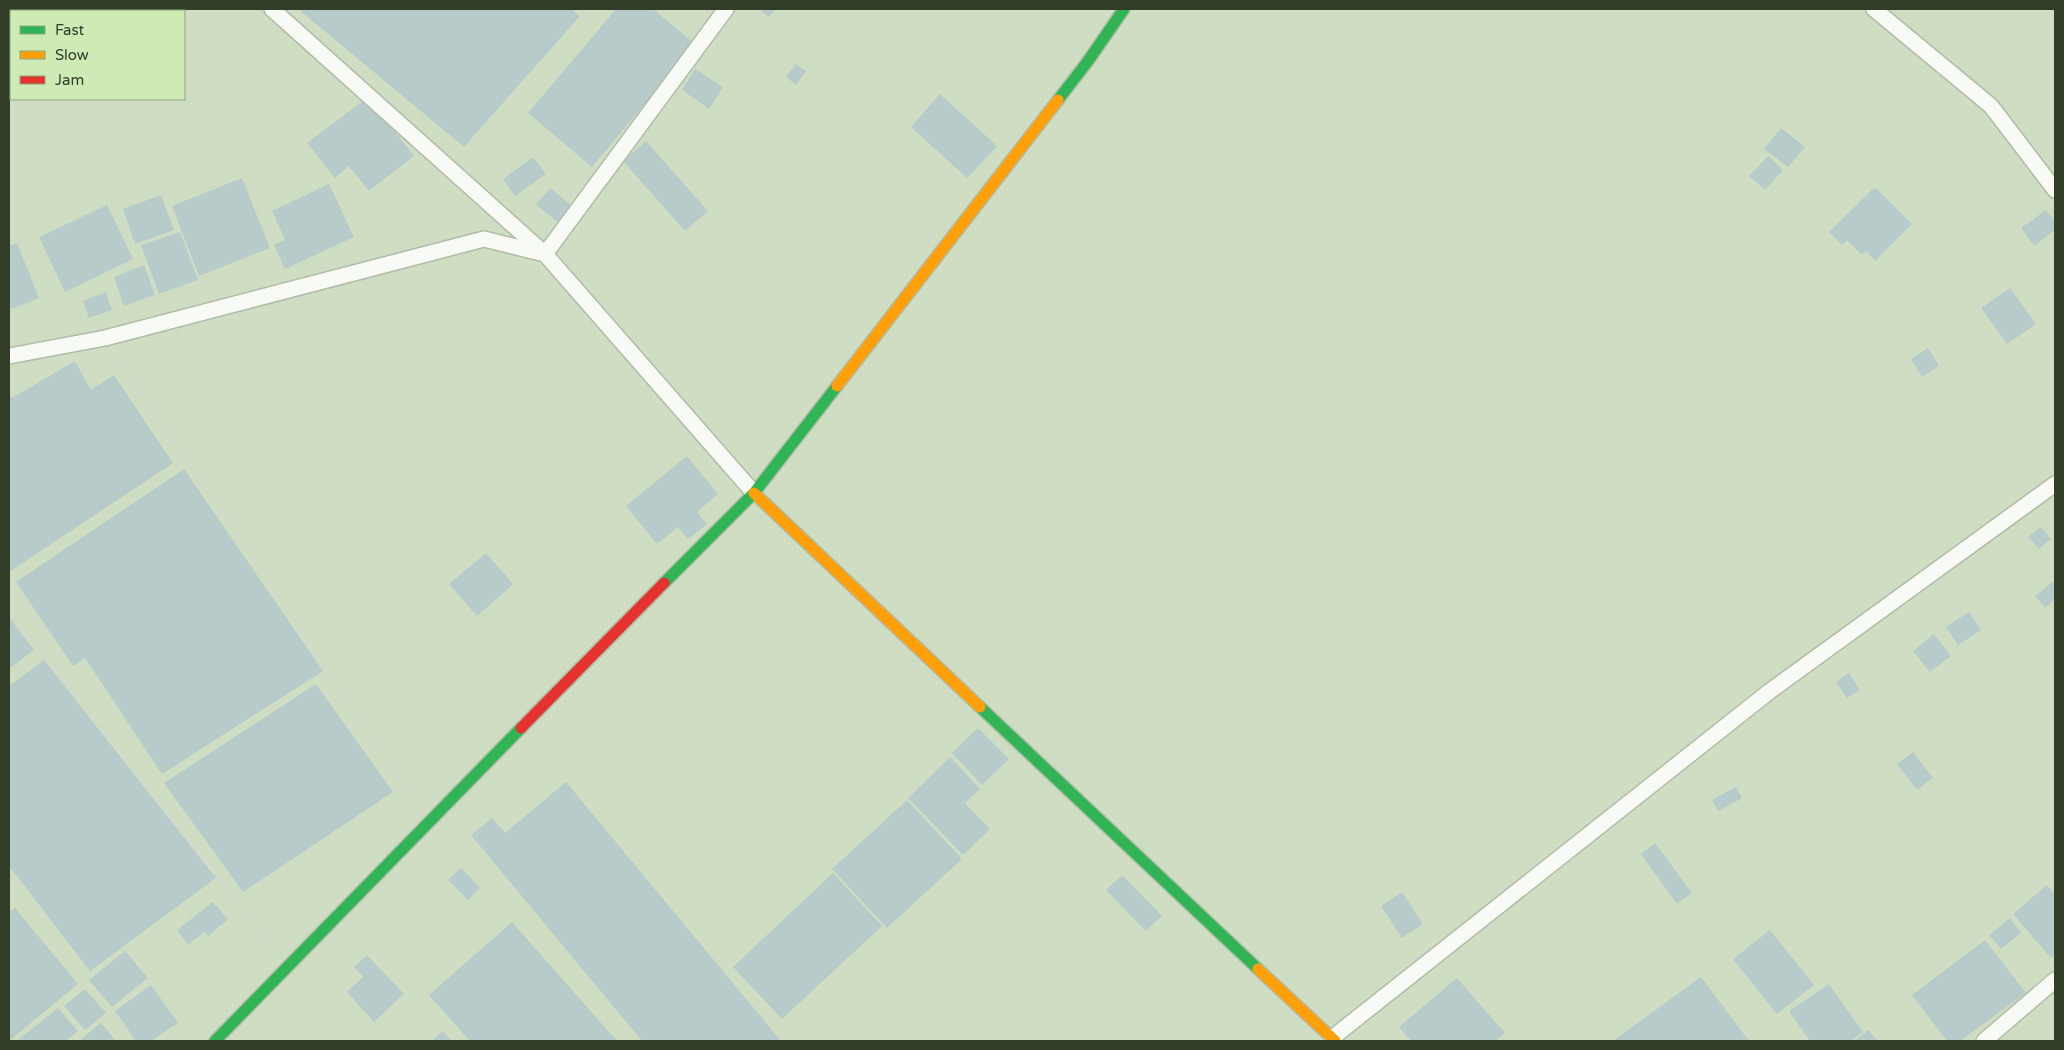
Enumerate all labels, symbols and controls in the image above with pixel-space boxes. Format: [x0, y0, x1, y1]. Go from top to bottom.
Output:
legend [10, 10, 185, 100]
text: Fast [55, 21, 85, 39]
text: Slow [55, 46, 89, 64]
text: Jam [55, 71, 84, 89]

